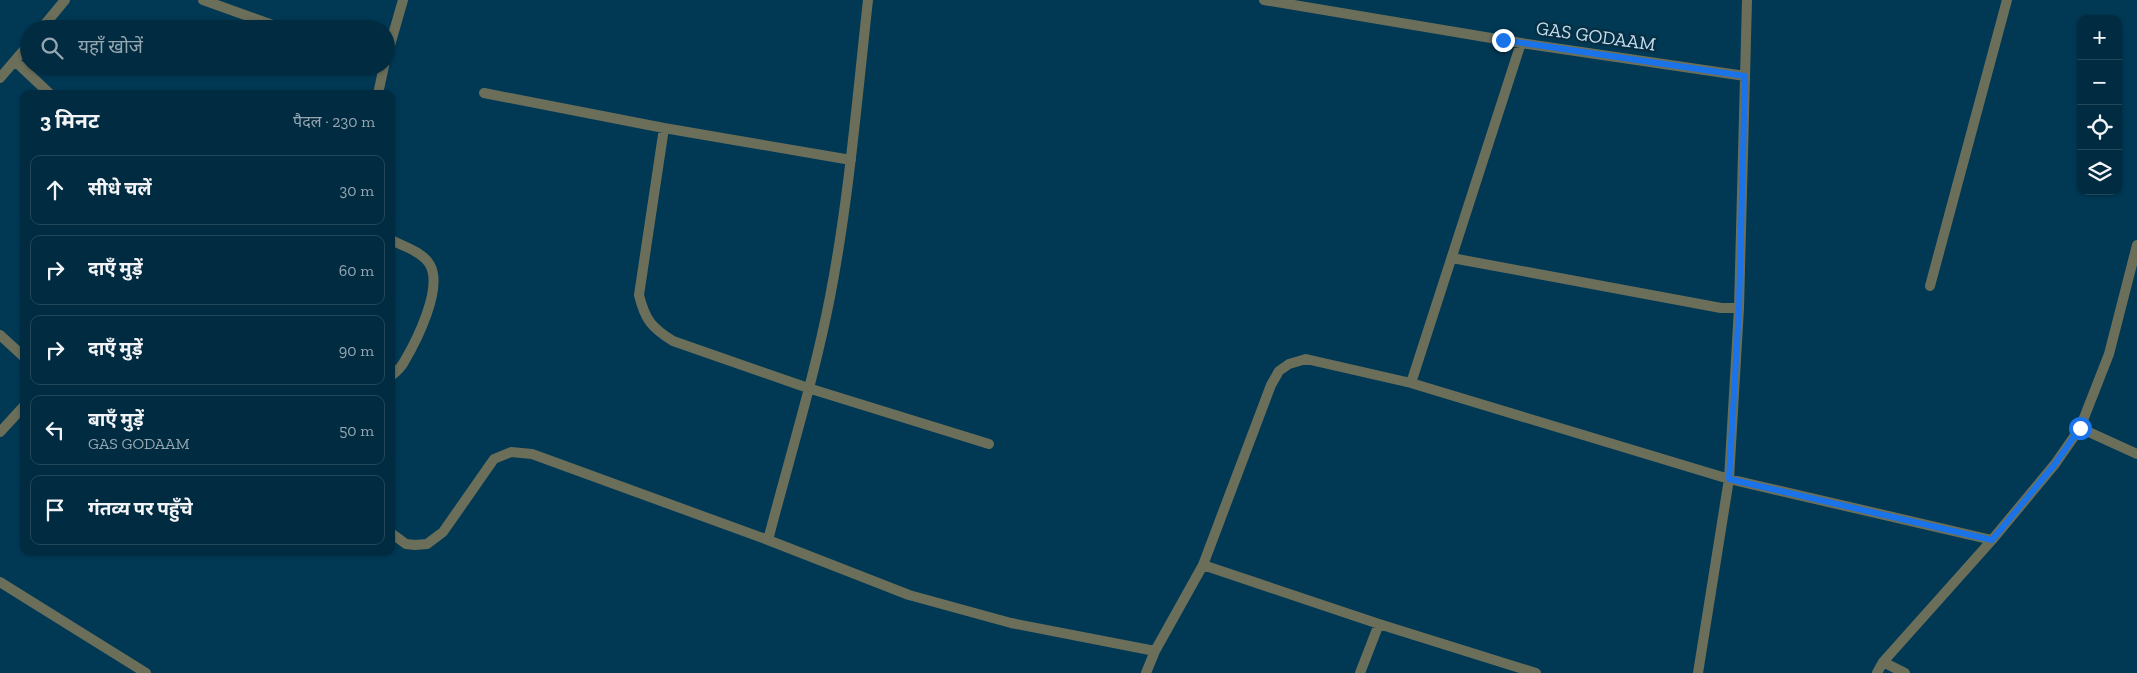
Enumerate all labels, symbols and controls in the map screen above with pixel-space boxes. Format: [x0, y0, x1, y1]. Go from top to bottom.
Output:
map controls [2077, 15, 2122, 195]
button: + [2077, 15, 2122, 60]
street label: GAS GODAAM [1535, 16, 1657, 56]
search box [20, 20, 395, 75]
route end [1492, 29, 1515, 52]
icon: search [38, 34, 66, 62]
text: यहाँ खोजें [78, 35, 143, 58]
button: − [2077, 60, 2122, 105]
button: locate [2077, 105, 2122, 150]
text: 3 मिनट [40, 108, 99, 133]
text: पैदल · 230 m [293, 112, 375, 131]
button: layers [2077, 150, 2122, 195]
icon: ahead [41, 176, 69, 204]
text: सीधे चलें [88, 177, 151, 200]
text: 30 m [340, 181, 374, 200]
icon: right [41, 256, 69, 284]
text: दाएँ मुड़ें [88, 257, 143, 280]
text: 60 m [339, 261, 374, 280]
icon: right [41, 336, 69, 364]
text: दाएँ मुड़ें [88, 337, 143, 360]
text: 90 m [339, 341, 374, 360]
text: बाएँ मुड़ें [88, 408, 144, 431]
icon: left [41, 416, 69, 444]
route start [2069, 417, 2092, 440]
text: 50 m [339, 421, 374, 440]
text: GAS GODAAM [88, 434, 190, 453]
icon: arrive [41, 496, 69, 524]
text: गंतव्य पर पहुँचे [88, 497, 193, 520]

